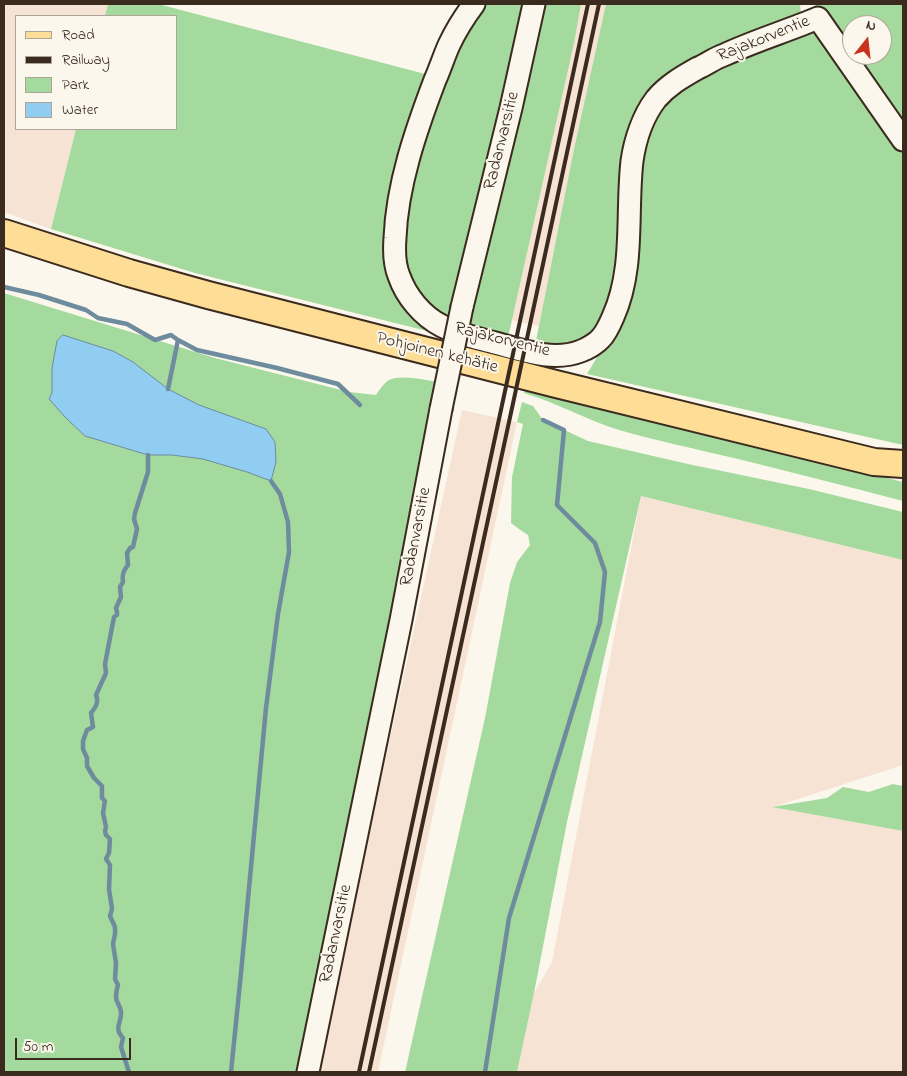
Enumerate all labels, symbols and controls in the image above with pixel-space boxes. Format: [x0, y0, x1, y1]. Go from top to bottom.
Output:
street label: Rajakorventie [715, 12, 813, 68]
legend [15, 15, 178, 130]
north arrow [842, 15, 892, 65]
text: N [864, 15, 878, 37]
text: Road [62, 24, 95, 46]
text: Railway [62, 49, 110, 71]
text: Park [62, 74, 89, 96]
street label: Radanvarsitie [480, 90, 526, 192]
text: Water [62, 99, 98, 121]
street label: Rajakorventie [452, 319, 552, 363]
street label: Pohjoinen kehätie [374, 328, 500, 380]
street label: Radanvarsitie [397, 486, 437, 588]
street label: Radanvarsitie [316, 883, 358, 985]
scale bar [18, 1028, 134, 1060]
text: 50 m [23, 1036, 53, 1058]

